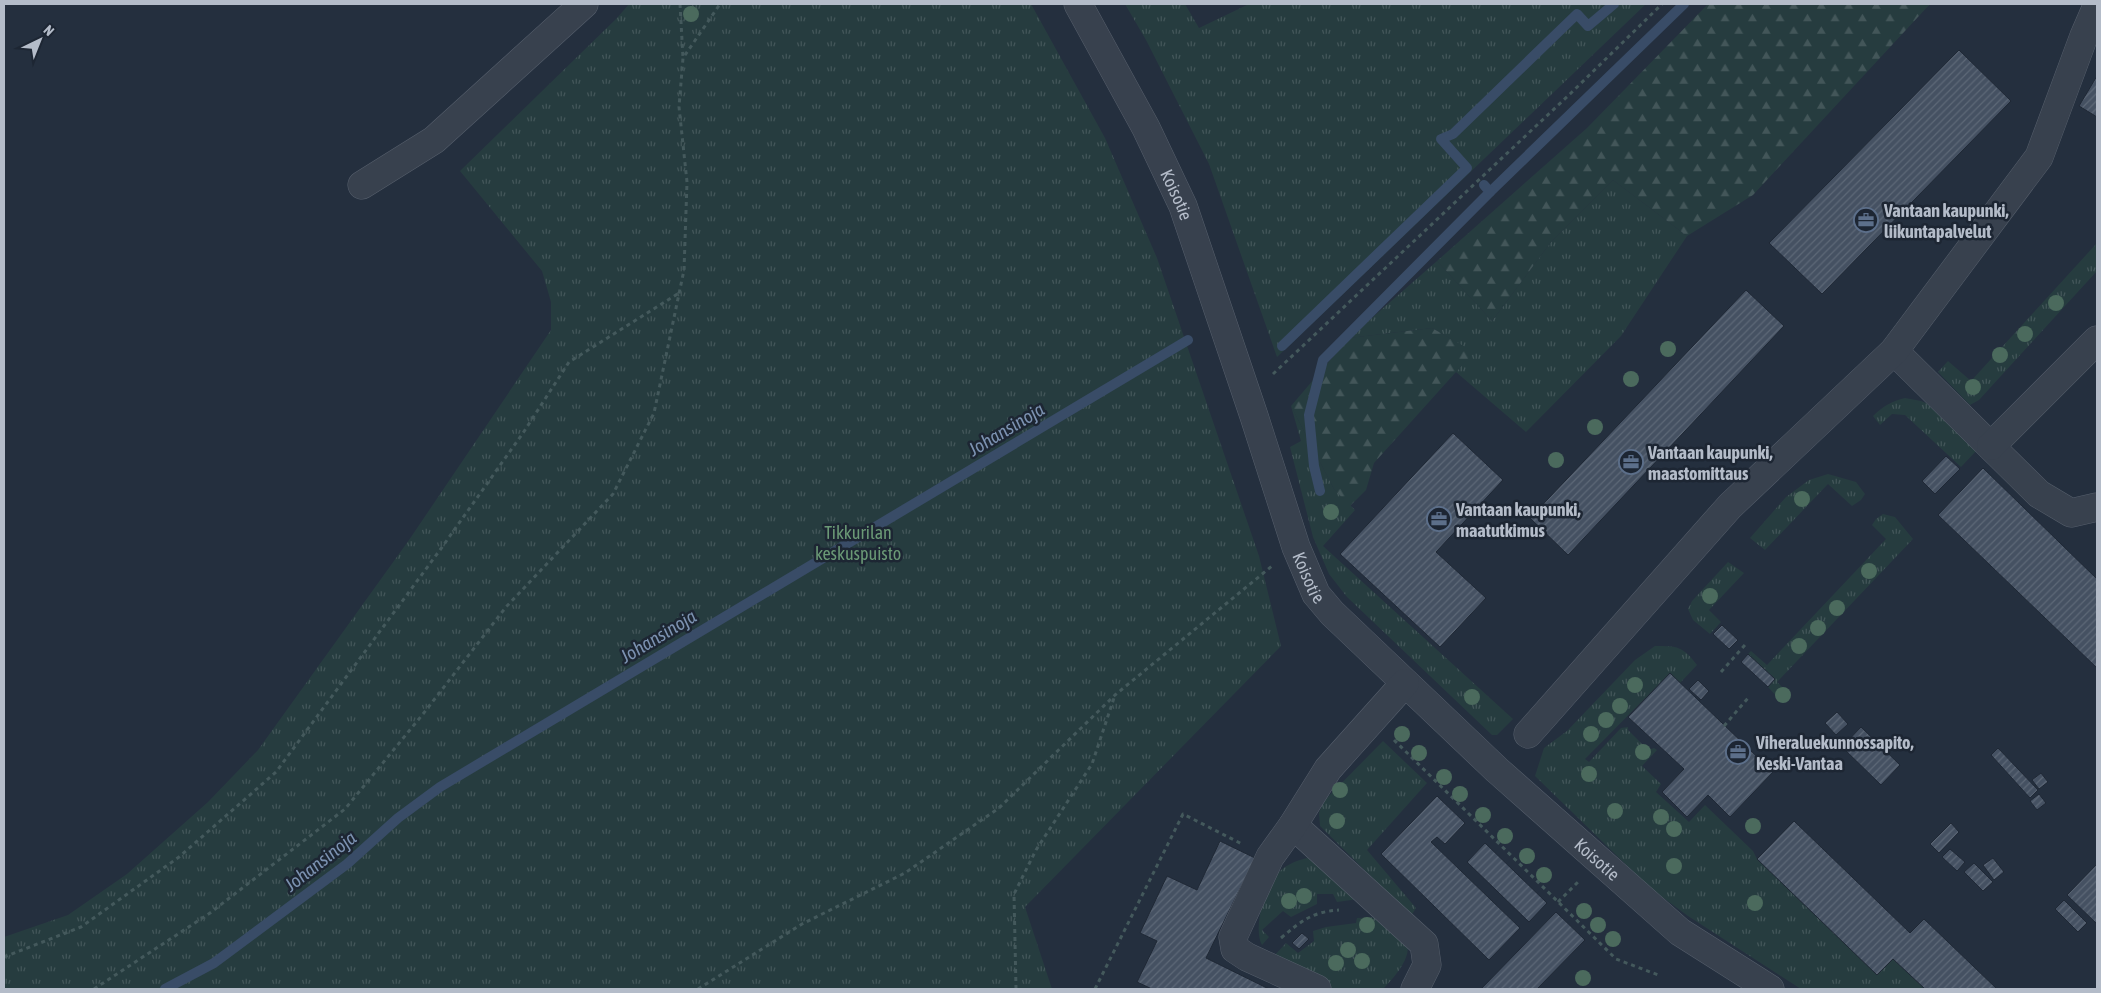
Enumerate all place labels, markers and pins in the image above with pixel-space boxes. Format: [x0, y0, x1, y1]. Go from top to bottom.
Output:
place label: Vantaan kaupunki, liikuntapalvelut [1883, 200, 2009, 242]
office icon: Vantaan kaupunki, liikuntapalvelut [1853, 207, 1879, 233]
place label: Vantaan kaupunki, maastomittaus [1647, 442, 1773, 484]
office icon: Vantaan kaupunki, maastomittaus [1618, 449, 1644, 475]
place label: Vantaan kaupunki, maatutkimus [1455, 499, 1581, 541]
office icon: Vantaan kaupunki, maatutkimus [1426, 506, 1452, 532]
place label: Viheraluekunnossapito, Keski-Vantaa [1755, 732, 1914, 774]
office icon: Viheraluekunnossapito, Keski-Vantaa [1725, 739, 1751, 765]

